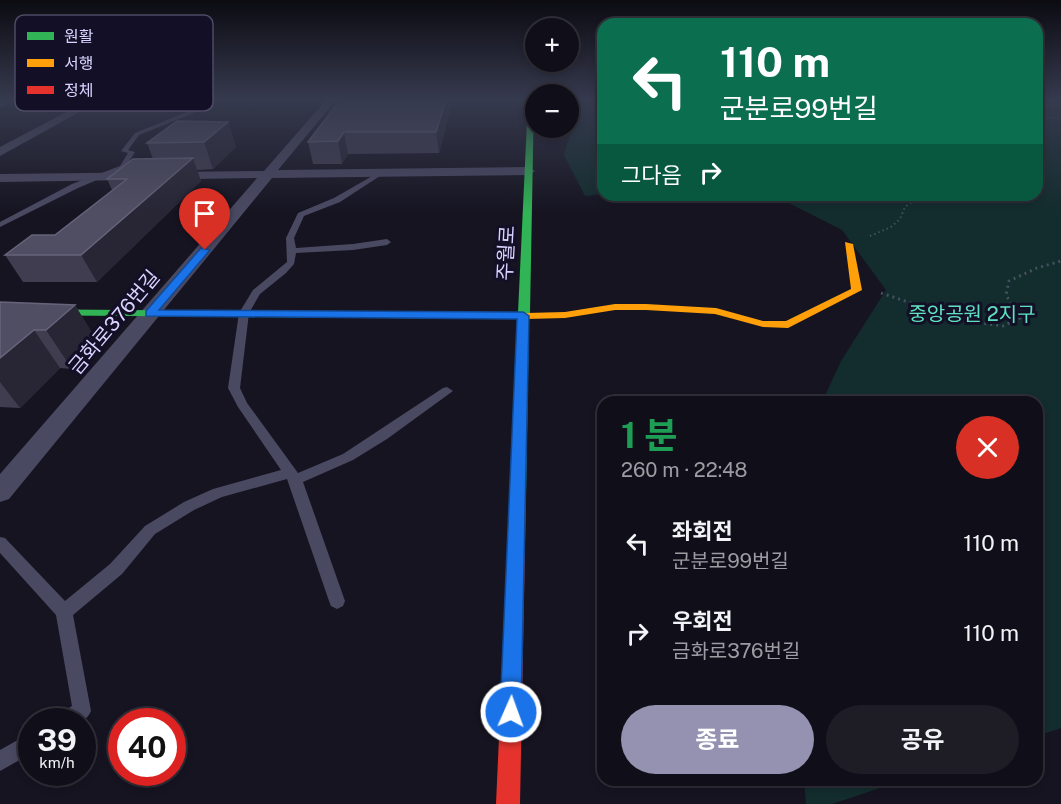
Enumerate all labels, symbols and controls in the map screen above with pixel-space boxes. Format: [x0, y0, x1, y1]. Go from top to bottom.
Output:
legend [15, 15, 213, 111]
map controls [525, 18, 579, 138]
button: + [525, 18, 579, 72]
text: 원활 [64, 27, 94, 46]
text: 110 m [720, 37, 830, 86]
icon: left [621, 42, 699, 120]
text: 서행 [64, 54, 93, 73]
text: 정체 [64, 81, 93, 100]
button: − [525, 84, 579, 138]
text: 군분로99번길 [720, 92, 878, 124]
icon: right [694, 156, 727, 189]
text: 그다음 [621, 162, 682, 188]
pin [179, 188, 230, 250]
icon: arrive [188, 197, 221, 230]
street label: 주월로 [493, 225, 519, 281]
street label: 금화로376번길 [64, 265, 164, 379]
park label: 중앙공원 2지구 [908, 302, 1036, 326]
text: 1 분 [621, 414, 678, 456]
button: close [956, 416, 1019, 479]
text: 260 m · 22:48 [621, 458, 748, 482]
text: 좌회전 [672, 518, 733, 544]
icon: left [621, 527, 654, 560]
text: 110 m [963, 530, 1019, 556]
text: 군분로99번길 [672, 549, 789, 573]
text: 우회전 [672, 608, 733, 634]
icon: right [621, 617, 654, 650]
text: 110 m [963, 620, 1019, 646]
text: 금화로376번길 [672, 639, 800, 663]
position arrow [479, 680, 543, 744]
button: 종료 [621, 705, 814, 774]
button: 공유 [826, 705, 1019, 774]
speed limit sign: 40 [108, 708, 186, 786]
text: 39 [37, 722, 77, 758]
text: km/h [39, 754, 75, 771]

